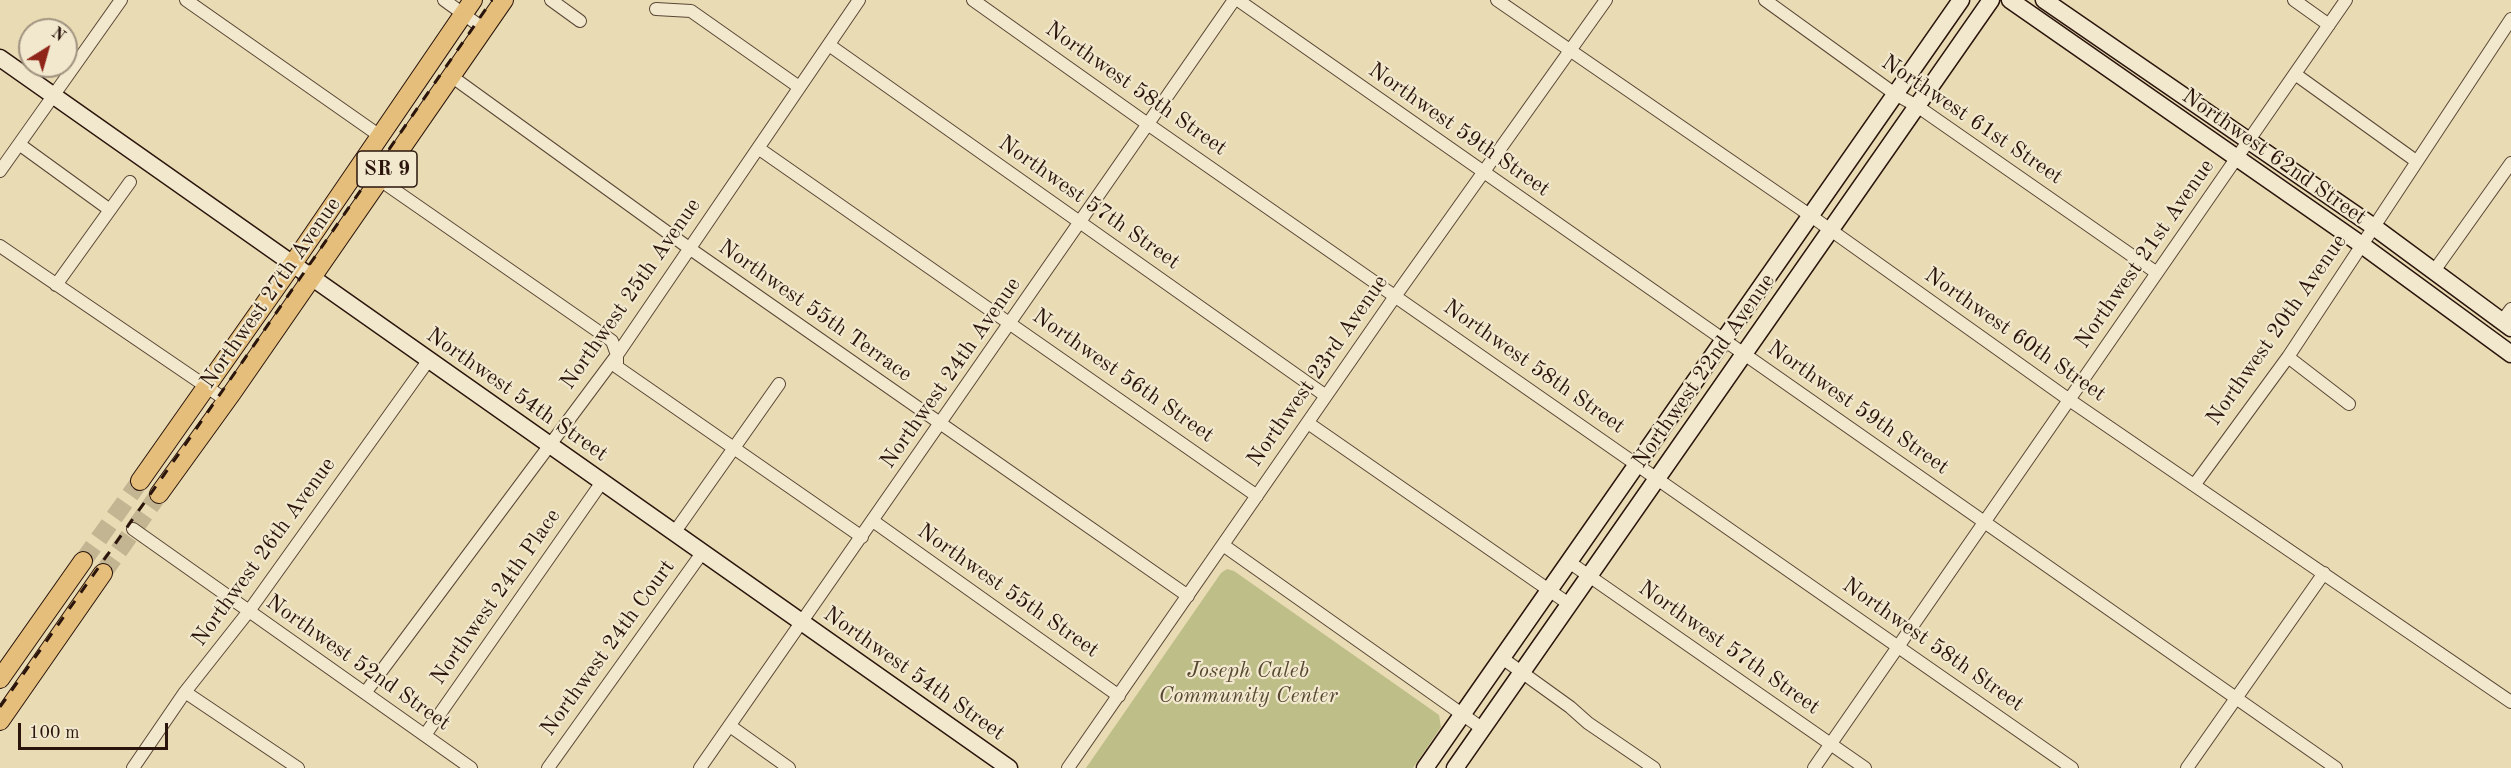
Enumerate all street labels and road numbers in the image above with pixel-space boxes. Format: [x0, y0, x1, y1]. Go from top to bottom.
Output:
street label: Northwest 58th Street [1040, 16, 1232, 162]
street label: Northwest 61st Street [1876, 49, 2068, 191]
street label: Northwest 59th Street [1363, 57, 1555, 203]
street label: Northwest 62nd Street [2177, 83, 2371, 231]
street label: Northwest 57th Street [993, 130, 1185, 276]
road number: SR 9 [357, 151, 417, 187]
street label: Northwest 21st Avenue [2070, 154, 2220, 354]
street label: Northwest 27th Avenue [195, 192, 347, 394]
street label: Northwest 25th Avenue [555, 193, 707, 395]
street label: Northwest 20th Avenue [2201, 229, 2353, 431]
street label: Northwest 55th Terrace [713, 234, 917, 388]
street label: Northwest 60th Street [1919, 262, 2111, 408]
street label: Northwest 22nd Avenue [1627, 269, 1781, 473]
street label: Northwest 23rd Avenue [1242, 270, 1394, 472]
street label: Northwest 24th Avenue [875, 272, 1027, 474]
street label: Northwest 58th Street [1438, 294, 1630, 440]
street label: Northwest 56th Street [1027, 303, 1219, 449]
street label: Northwest 54th Street [421, 322, 613, 468]
street label: Northwest 59th Street [1762, 335, 1954, 481]
street label: Northwest 26th Avenue [187, 452, 341, 652]
street label: Northwest 24th Place [425, 504, 567, 690]
street label: Northwest 55th Street [912, 518, 1104, 664]
street label: Northwest 24th Court [535, 555, 681, 741]
street label: Northwest 58th Street [1837, 572, 2029, 718]
street label: Northwest 57th Street [1633, 575, 1825, 721]
street label: Northwest 52nd Street [261, 589, 455, 737]
street label: Northwest 54th Street [818, 601, 1010, 747]

